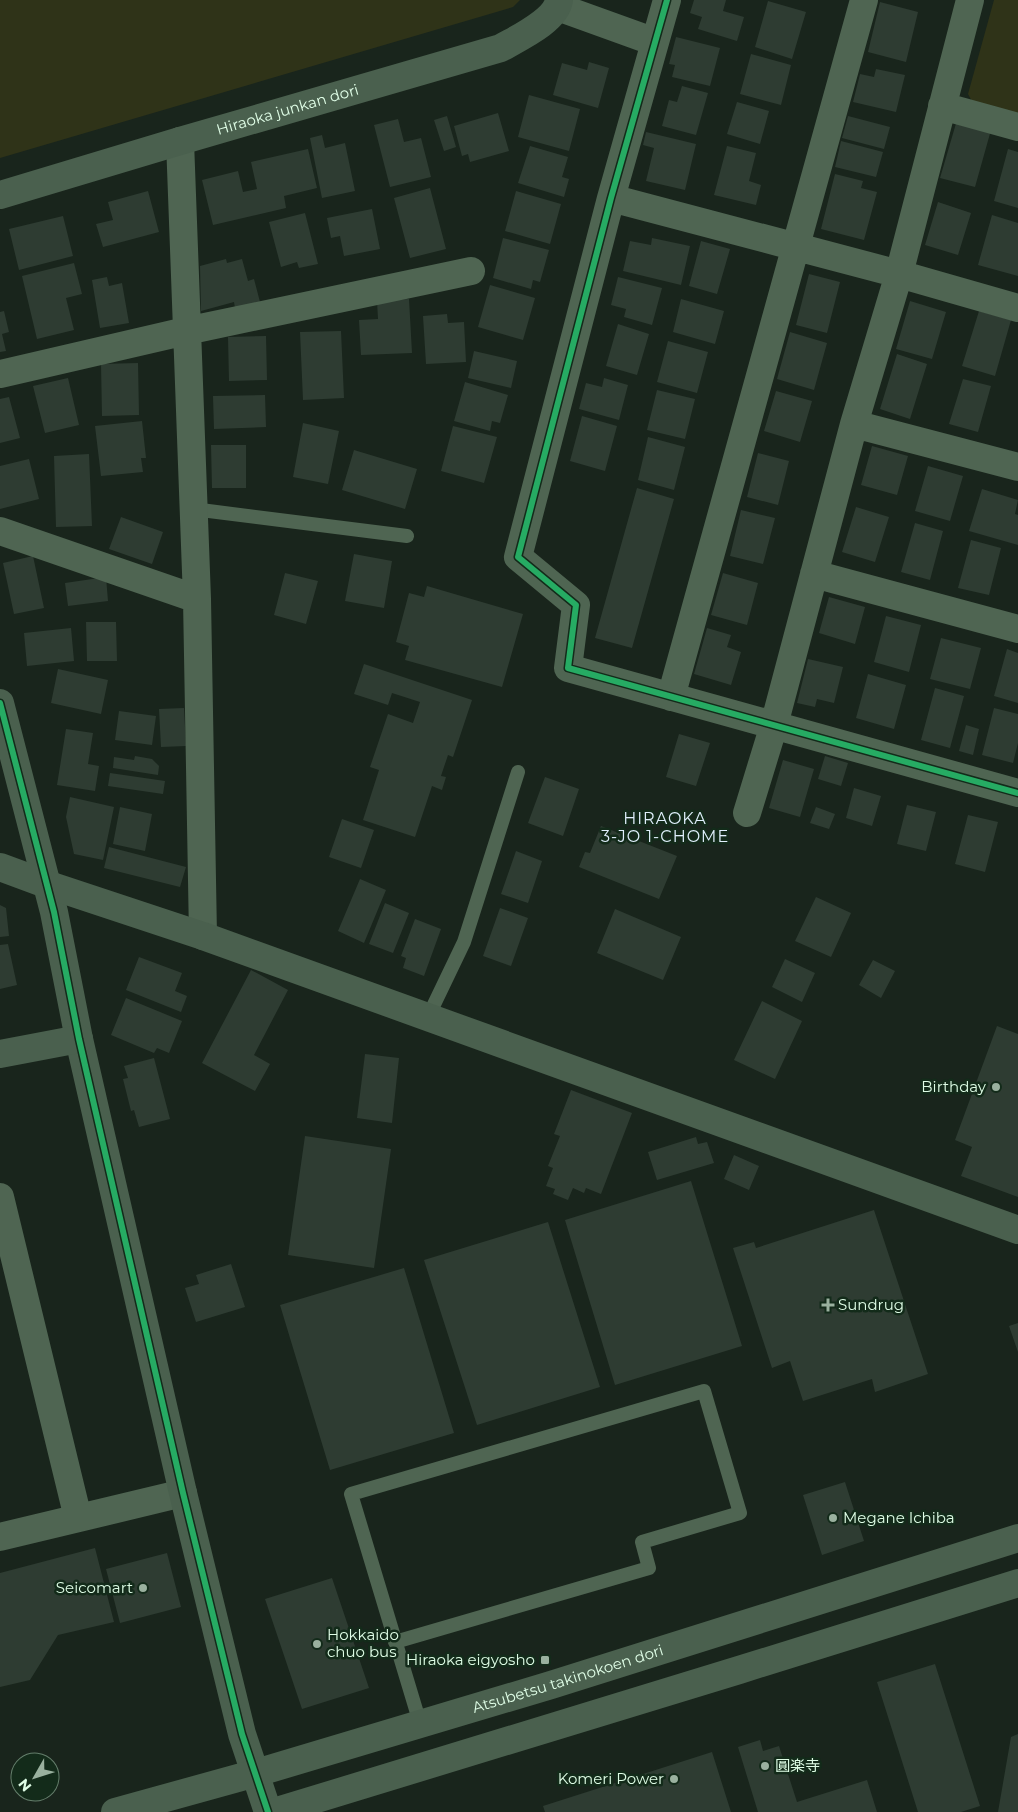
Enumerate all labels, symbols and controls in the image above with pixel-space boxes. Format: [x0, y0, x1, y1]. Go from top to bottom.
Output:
street label: Hiraoka junkan dori [214, 80, 361, 139]
district label: HIRAOKA 3-JO 1-CHOME [601, 809, 729, 846]
place label: Birthday [921, 1077, 987, 1096]
marker: Birthday [990, 1081, 1002, 1093]
place label: Sundrug [838, 1295, 904, 1314]
marker: Sundrug [822, 1299, 834, 1311]
place label: Megane Ichiba [843, 1508, 955, 1527]
marker: Megane Ichiba [827, 1512, 839, 1524]
place label: Seicomart [56, 1578, 133, 1597]
marker: Seicomart [137, 1582, 149, 1594]
place label: Hokkaido chuo bus [327, 1625, 399, 1661]
marker: Hokkaido chuo bus [311, 1638, 323, 1650]
street label: Atsubetsu takinokoen dori [470, 1640, 666, 1717]
place label: Hiraoka eigyosho [406, 1650, 535, 1669]
marker: Hiraoka eigyosho [539, 1654, 551, 1666]
north arrow [10, 1752, 60, 1802]
place label: 圓楽寺 [775, 1756, 820, 1775]
marker: 圓楽寺 [759, 1760, 771, 1772]
place label: Komeri Power [558, 1769, 664, 1788]
marker: Komeri Power [668, 1773, 680, 1785]
text: N [14, 1775, 35, 1795]

